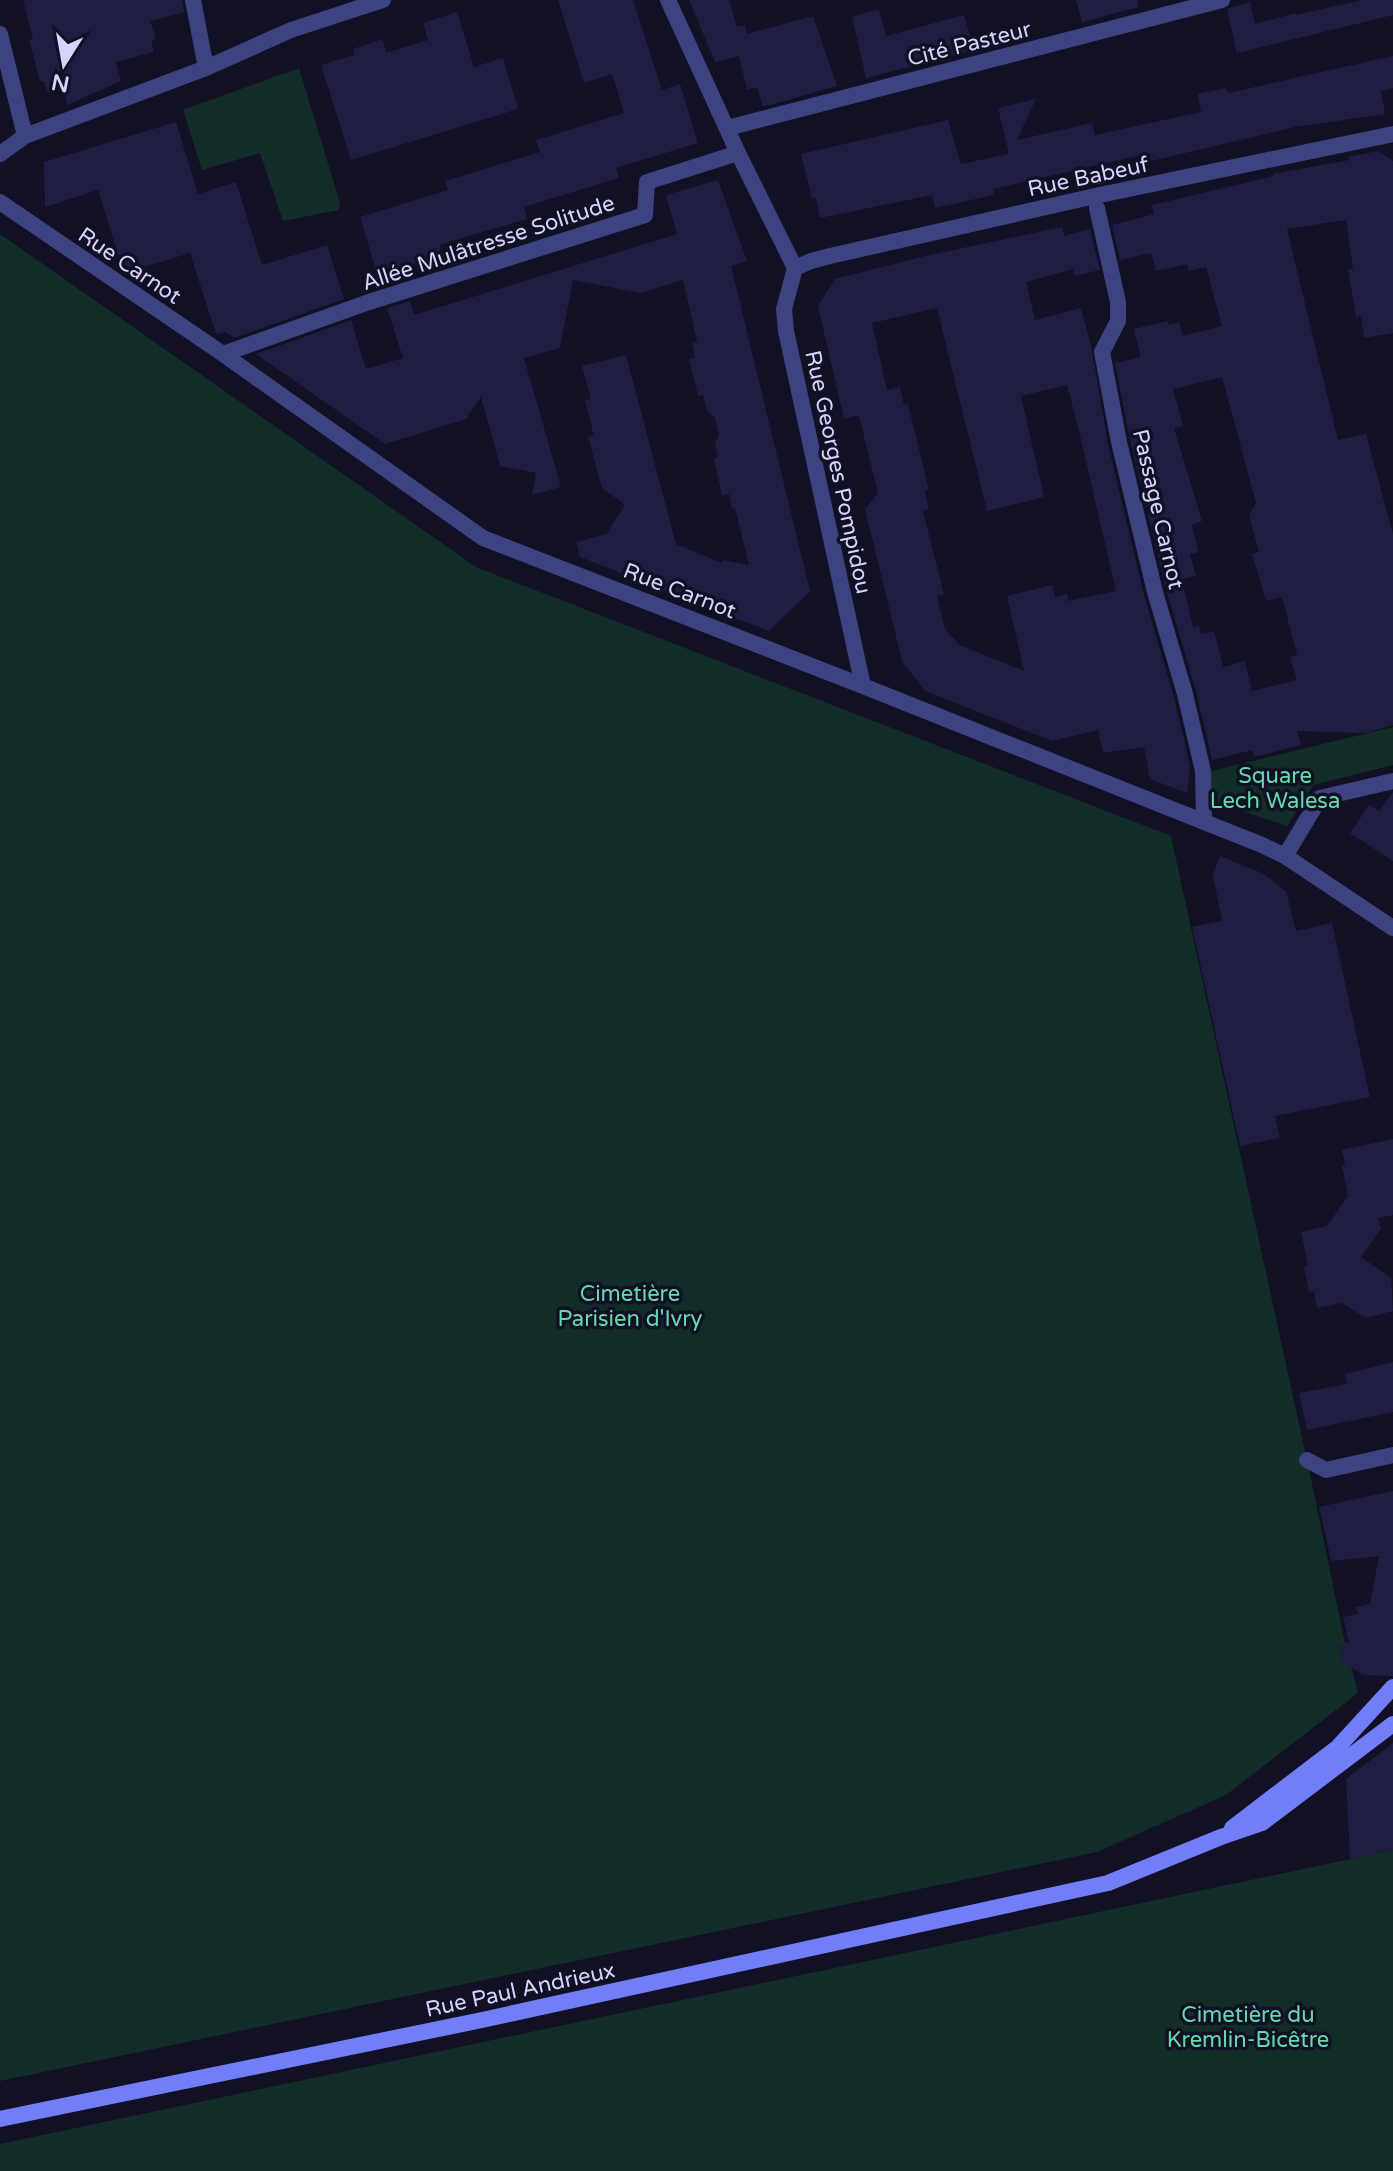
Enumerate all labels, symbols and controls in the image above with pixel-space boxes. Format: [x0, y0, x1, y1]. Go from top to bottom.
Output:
street label: Cité Pasteur [905, 16, 1034, 72]
north arrow [24, 24, 104, 104]
text: N [49, 68, 72, 97]
street label: Rue Babeuf [1025, 151, 1152, 202]
street label: Allée Mulâtresse Solitude [359, 190, 618, 296]
street label: Rue Carnot [73, 222, 186, 310]
street label: Rue Georges Pompidou [799, 348, 877, 596]
street label: Passage Carnot [1127, 427, 1189, 592]
street label: Rue Carnot [620, 558, 740, 624]
park label: Square Lech Walesa [1210, 763, 1340, 814]
park label: Cimetière Parisien d'Ivry [558, 1281, 703, 1332]
street label: Rue Paul Andrieux [423, 1957, 617, 2023]
park label: Cimetière du Kremlin-Bicêtre [1167, 2002, 1329, 2053]

